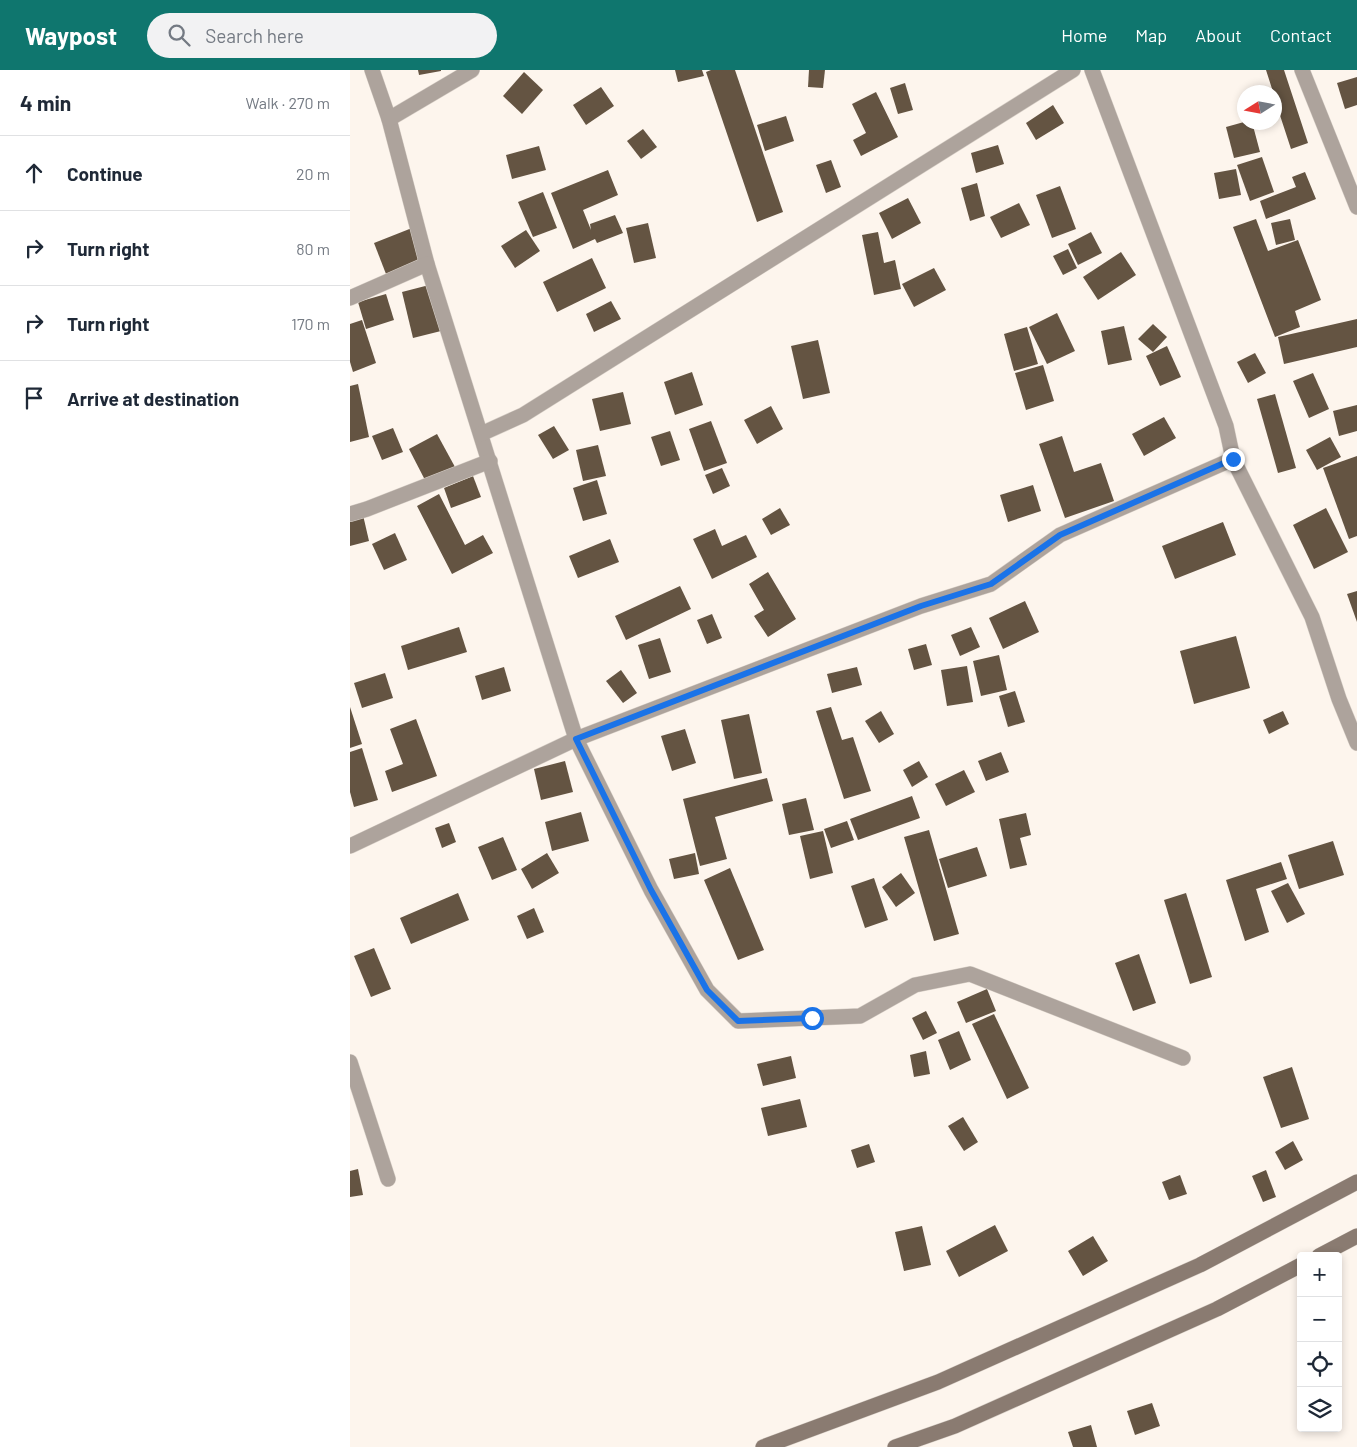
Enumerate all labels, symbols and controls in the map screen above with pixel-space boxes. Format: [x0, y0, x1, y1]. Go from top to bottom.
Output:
search box [147, 13, 497, 58]
text: Waypost [25, 21, 117, 50]
icon: search [165, 21, 193, 49]
text: Search here [205, 24, 304, 47]
text: Home [1061, 24, 1107, 46]
text: Map [1135, 24, 1167, 46]
text: About [1195, 24, 1242, 46]
text: Contact [1270, 24, 1332, 46]
north arrow [1237, 85, 1282, 130]
text: 4 min [20, 90, 71, 115]
text: Walk · 270 m [245, 93, 330, 112]
icon: ahead [20, 159, 48, 187]
text: Continue [67, 162, 143, 185]
text: 20 m [296, 164, 330, 183]
icon: right [20, 234, 48, 262]
text: Turn right [67, 237, 149, 260]
text: 80 m [296, 239, 330, 258]
icon: right [20, 309, 48, 337]
text: Turn right [67, 312, 149, 335]
text: 170 m [291, 314, 330, 333]
icon: arrive [20, 384, 48, 412]
text: Arrive at destination [67, 387, 239, 410]
route end [1222, 448, 1245, 471]
route start [801, 1007, 824, 1030]
map controls [1297, 1252, 1342, 1432]
button: + [1297, 1252, 1342, 1297]
button: − [1297, 1297, 1342, 1342]
button: locate [1297, 1342, 1342, 1387]
button: layers [1297, 1387, 1342, 1432]

